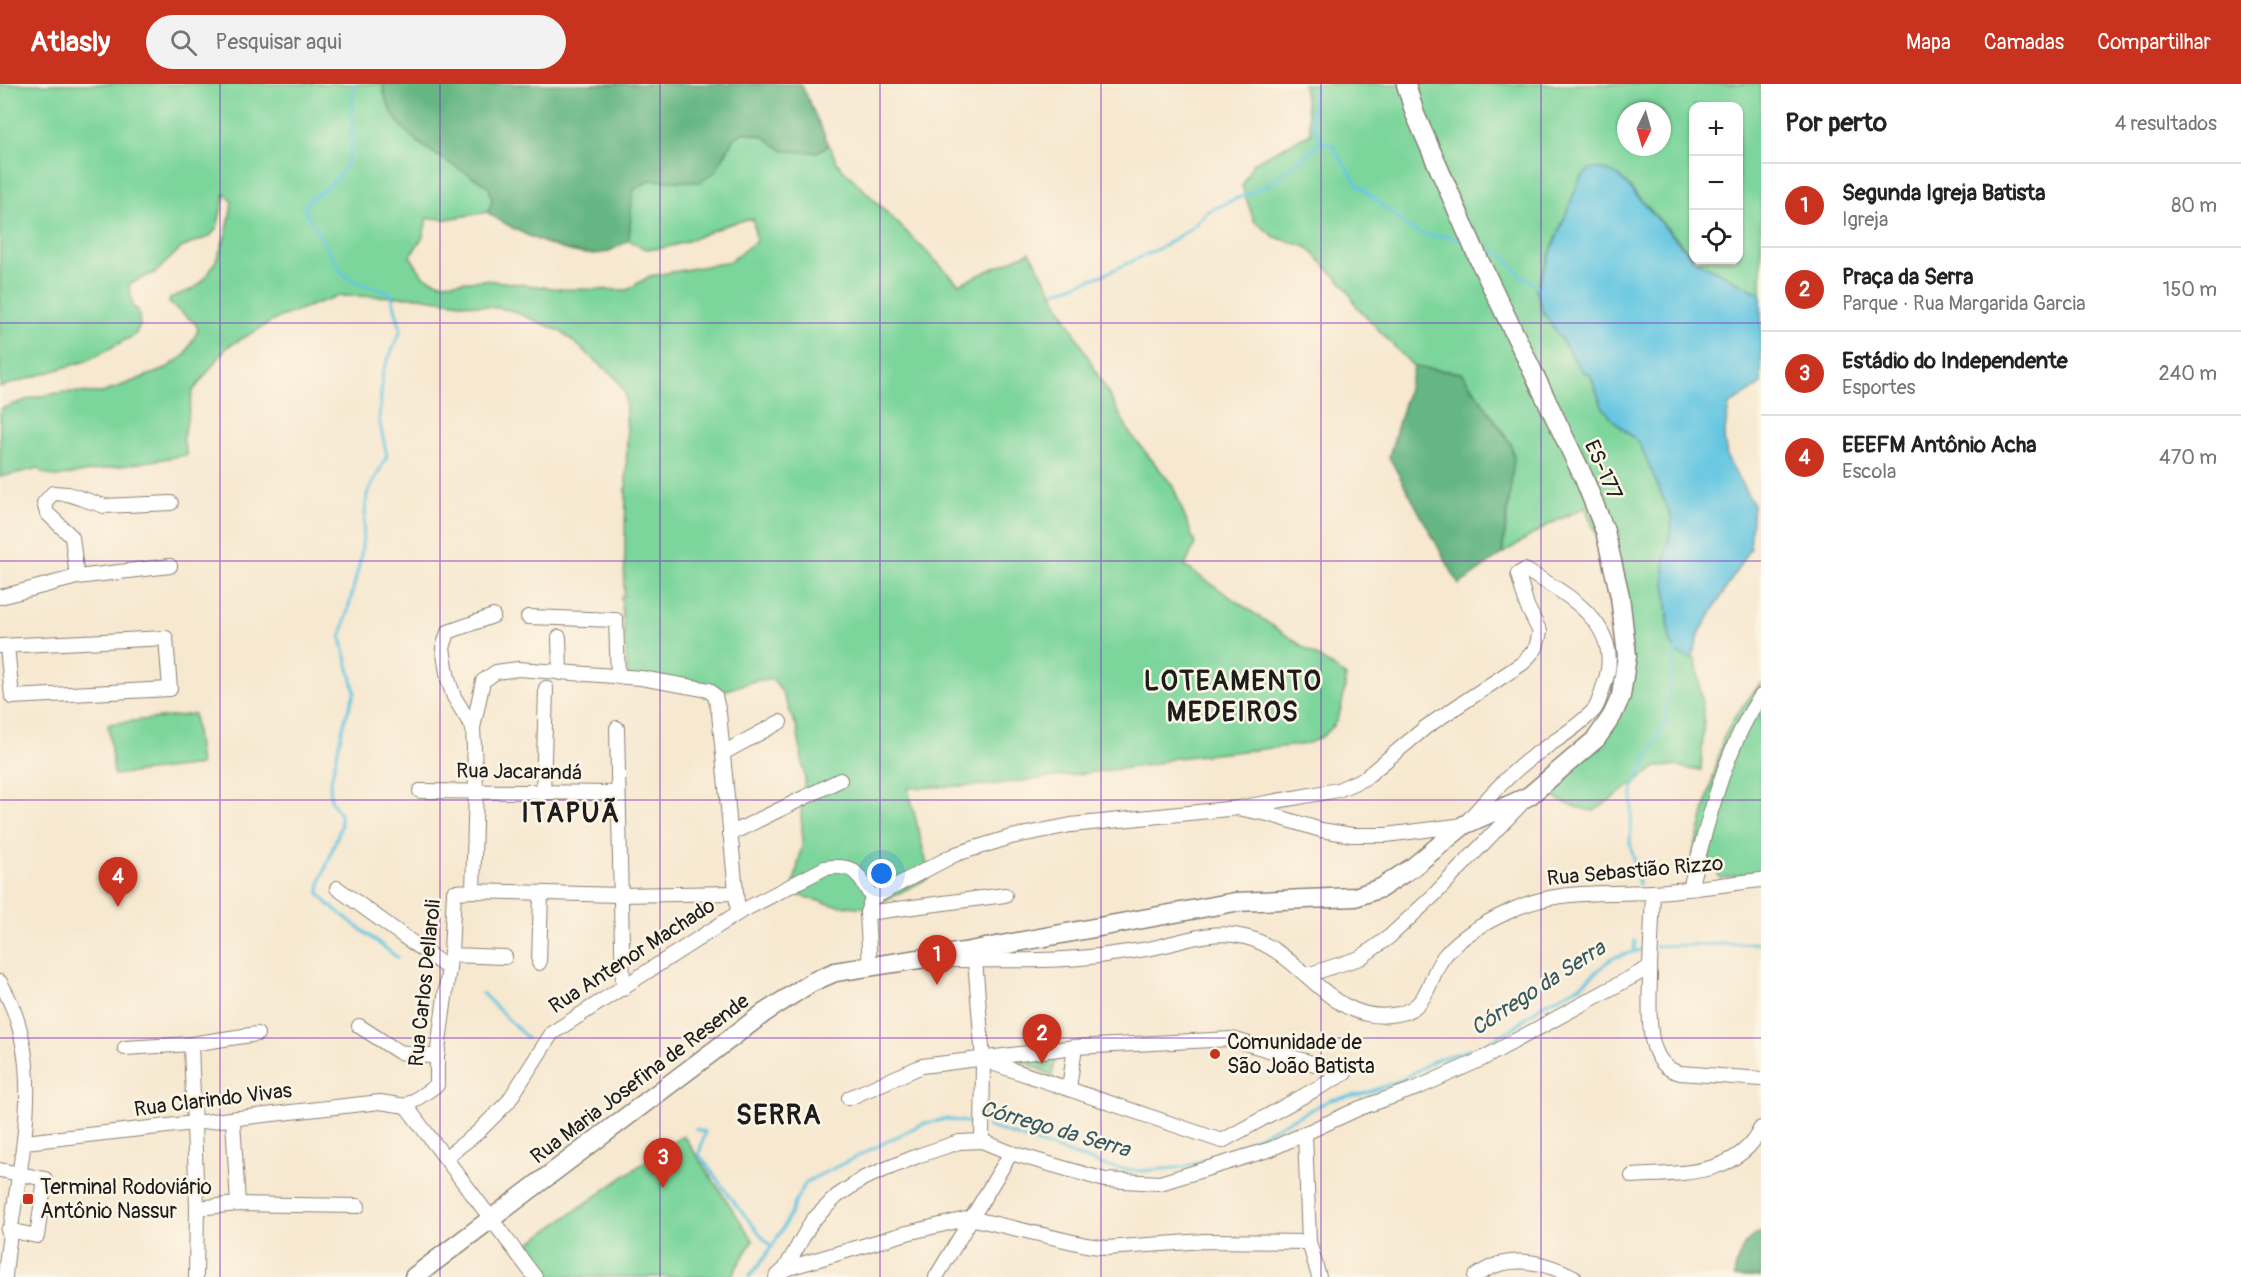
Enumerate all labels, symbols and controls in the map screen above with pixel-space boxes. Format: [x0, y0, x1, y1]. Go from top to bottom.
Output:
search box [146, 15, 566, 69]
text: Atlasly [30, 25, 110, 60]
icon: search [167, 26, 200, 59]
text: Pesquisar aqui [215, 28, 342, 56]
text: Mapa [1906, 29, 1951, 56]
text: Camadas [1984, 29, 2064, 56]
text: Compartilhar [2097, 29, 2211, 56]
north arrow [1617, 102, 1671, 156]
map controls [1689, 102, 1743, 264]
button: + [1689, 102, 1743, 156]
text: Por perto [1785, 107, 1887, 139]
text: 4 resultados [2115, 111, 2217, 136]
button: − [1689, 156, 1743, 210]
text: Segunda Igreja Batista [1842, 179, 2045, 207]
text: 1 [1801, 193, 1808, 218]
text: 80 m [2171, 193, 2217, 218]
text: Igreja [1842, 207, 1888, 232]
button: locate [1689, 210, 1743, 264]
text: Praça da Serra [1842, 263, 1974, 291]
text: 2 [1799, 277, 1810, 302]
text: 150 m [2163, 277, 2217, 302]
text: Parque · Rua Margarida Garcia [1842, 291, 2085, 316]
text: Estádio do Independente [1842, 347, 2068, 375]
text: 3 [1799, 361, 1810, 386]
text: 240 m [2158, 361, 2217, 386]
text: Esportes [1842, 375, 1916, 400]
text: EEEFM Antônio Acha [1842, 431, 2037, 459]
street label: ES-177 [1578, 436, 1628, 504]
text: 4 [1799, 445, 1810, 470]
text: 470 m [2159, 445, 2217, 470]
text: Escola [1842, 459, 1896, 484]
district label: LOTEAMENTO MEDEIROS [1144, 665, 1322, 729]
street label: Rua Jacarandá [456, 757, 582, 787]
district label: ITAPUÃ [521, 797, 621, 830]
street label: Rua Sebastião Rizzo [1546, 850, 1724, 892]
pin: 4 [98, 858, 138, 907]
your location [867, 859, 896, 888]
street label: Rua Antenor Machado [544, 892, 720, 1020]
street label: Rua Carlos Dellaroli [403, 898, 447, 1068]
water label: Córrego da Serra [1465, 933, 1612, 1042]
pin: 1 [918, 936, 956, 985]
street label: Rua Maria Josefina de Resende [525, 987, 755, 1170]
pin: 2 [1022, 1014, 1062, 1064]
place label: Comunidade de São João Batista [1227, 1029, 1375, 1080]
marker: Comunidade de São João Batista [1208, 1047, 1222, 1061]
street label: Rua Clarindo Vivas [132, 1077, 294, 1123]
water label: Córrego da Serra [977, 1094, 1135, 1164]
district label: SERRA [736, 1099, 822, 1132]
pin: 3 [644, 1138, 682, 1188]
place label: Terminal Rodoviário Antônio Nassur [40, 1174, 212, 1225]
marker: Terminal Rodoviário Antônio Nassur [21, 1192, 35, 1206]

